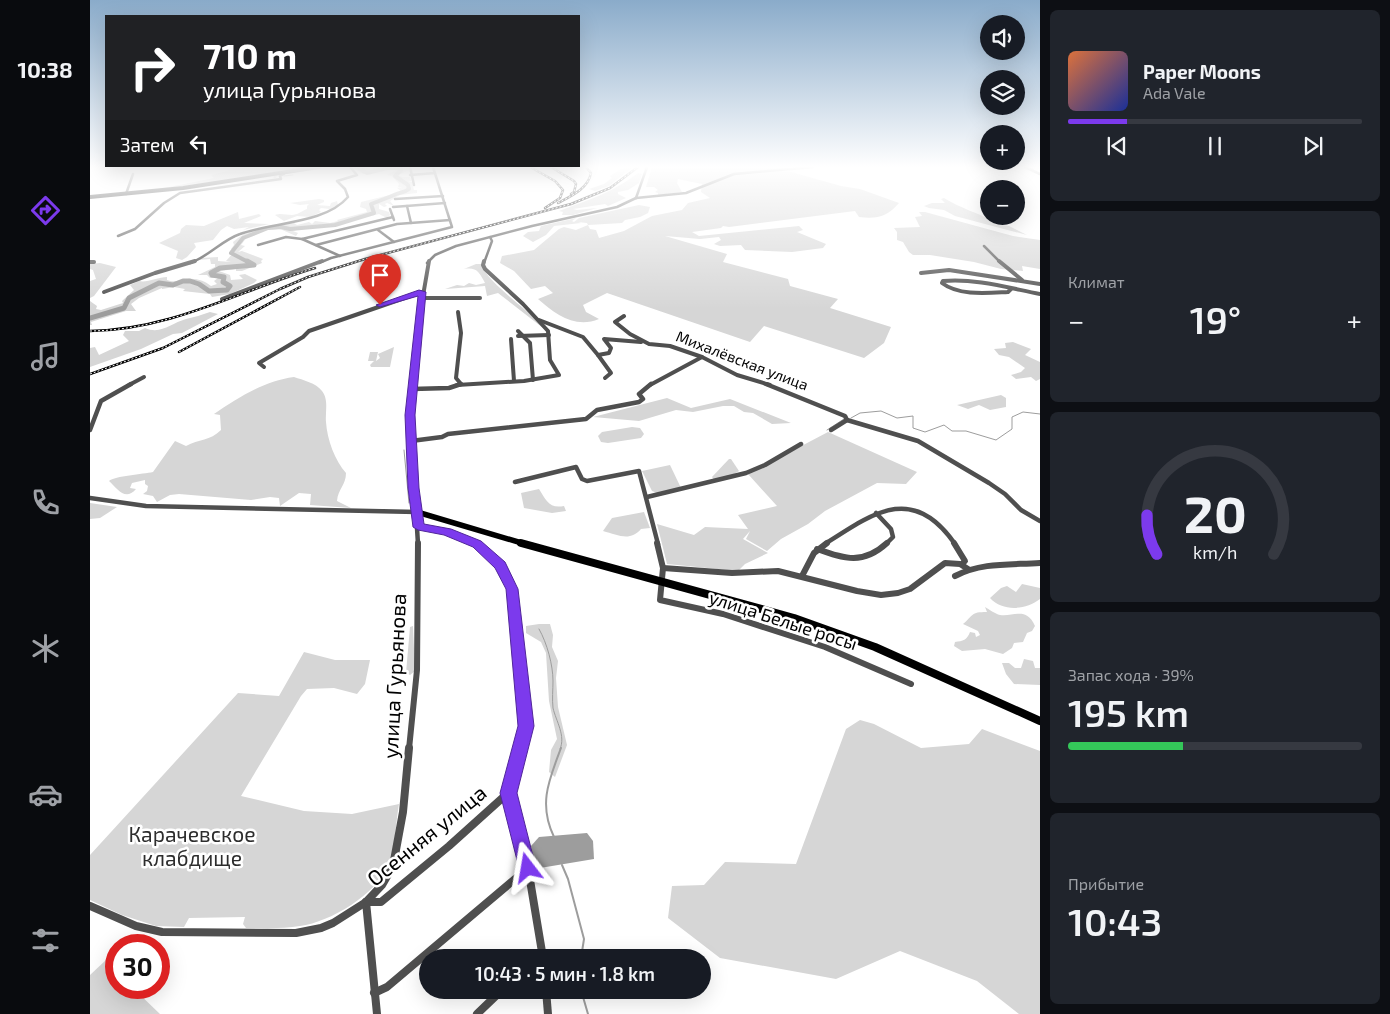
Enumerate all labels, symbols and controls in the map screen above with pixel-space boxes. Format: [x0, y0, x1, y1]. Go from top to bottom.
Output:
map controls [980, 15, 1025, 225]
button: sound [980, 15, 1025, 60]
text: 710 m [203, 34, 297, 76]
icon: right [120, 35, 185, 100]
text: 10:38 [17, 56, 73, 82]
text: Paper Moons [1143, 60, 1261, 83]
button: layers [980, 70, 1025, 115]
text: улица Гурьянова [203, 76, 376, 102]
text: Ada Vale [1143, 83, 1206, 102]
button: + [980, 125, 1025, 170]
icon: left [185, 130, 213, 158]
icon: previous [1103, 132, 1131, 160]
icon: pause [1201, 132, 1229, 160]
icon: next [1299, 132, 1327, 160]
text: Затем [120, 133, 175, 156]
button: − [980, 180, 1025, 225]
icon: directions [28, 193, 63, 228]
pin [359, 254, 401, 305]
icon: arrive [366, 261, 394, 289]
text: Климат [1068, 272, 1125, 291]
text: 19° [1190, 296, 1241, 342]
text: − [1068, 303, 1084, 337]
text: + [1347, 303, 1362, 337]
street label: Михалёвская улица [673, 327, 811, 395]
icon: music [28, 339, 63, 374]
text: 20 [1183, 481, 1247, 543]
icon: phone [28, 485, 63, 520]
text: km/h [1193, 541, 1237, 563]
street label: улица Белые росы [707, 586, 860, 654]
street label: улица Гурьянова [377, 593, 411, 759]
icon: climate [28, 631, 63, 666]
text: Запас хода · 39% [1068, 665, 1194, 684]
text: 195 km [1068, 689, 1189, 735]
icon: car [28, 777, 63, 812]
street label: Осенняя улица [361, 779, 491, 891]
park label: Карачевское клабдище [129, 821, 256, 870]
position arrow [501, 841, 553, 893]
text: Прибытие [1068, 874, 1144, 893]
text: 10:43 [1068, 898, 1162, 944]
icon: filters [28, 923, 63, 958]
speed limit sign: 30 [105, 934, 170, 999]
text: 10:43 · 5 мин · 1.8 km [475, 962, 655, 985]

